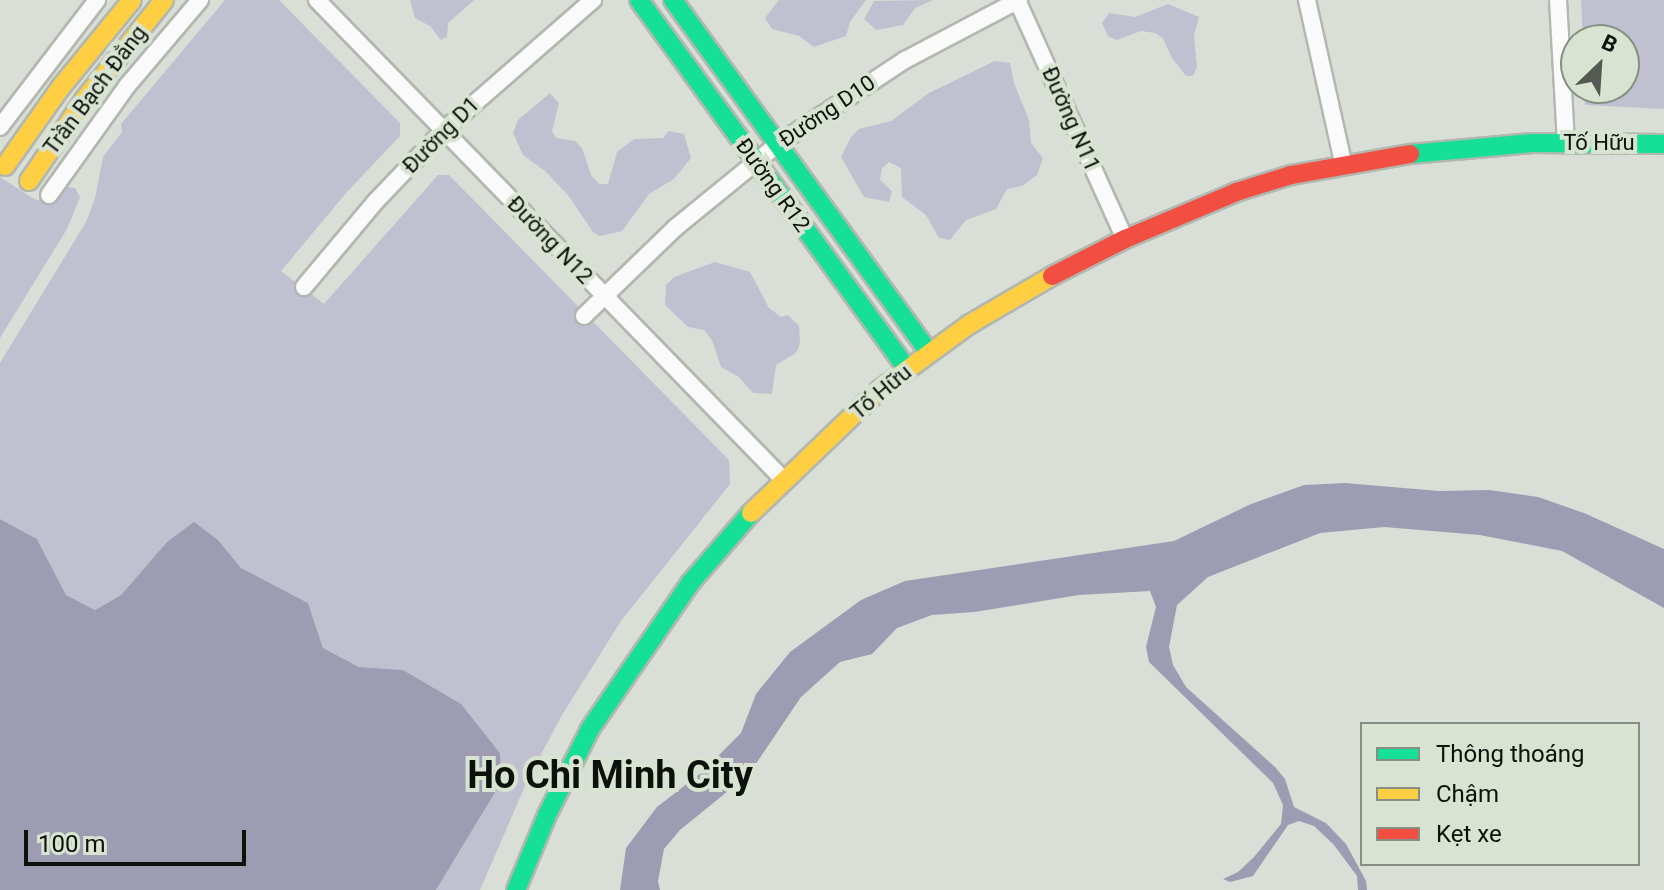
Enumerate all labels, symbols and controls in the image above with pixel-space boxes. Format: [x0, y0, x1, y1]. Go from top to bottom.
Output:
street label: Trần Bạch Đằng [38, 20, 152, 160]
north arrow [1560, 24, 1640, 104]
text: B [1598, 29, 1621, 58]
street label: Đường N11 [1036, 63, 1106, 175]
street label: Đường D10 [774, 69, 880, 153]
street label: Đường D1 [397, 91, 485, 179]
street label: Tố Hữu [1563, 130, 1635, 156]
street label: Đường R12 [730, 133, 816, 237]
street label: Đường N12 [502, 191, 598, 289]
street label: Tố Hữu [845, 359, 917, 425]
legend [1360, 722, 1640, 866]
text: Thông thoáng [1436, 740, 1584, 768]
district label: Ho Chi Minh City [467, 753, 753, 799]
text: Chậm [1436, 780, 1499, 808]
scale bar [28, 814, 250, 864]
text: Kẹt xe [1436, 820, 1502, 848]
text: 100 m [38, 830, 105, 858]

